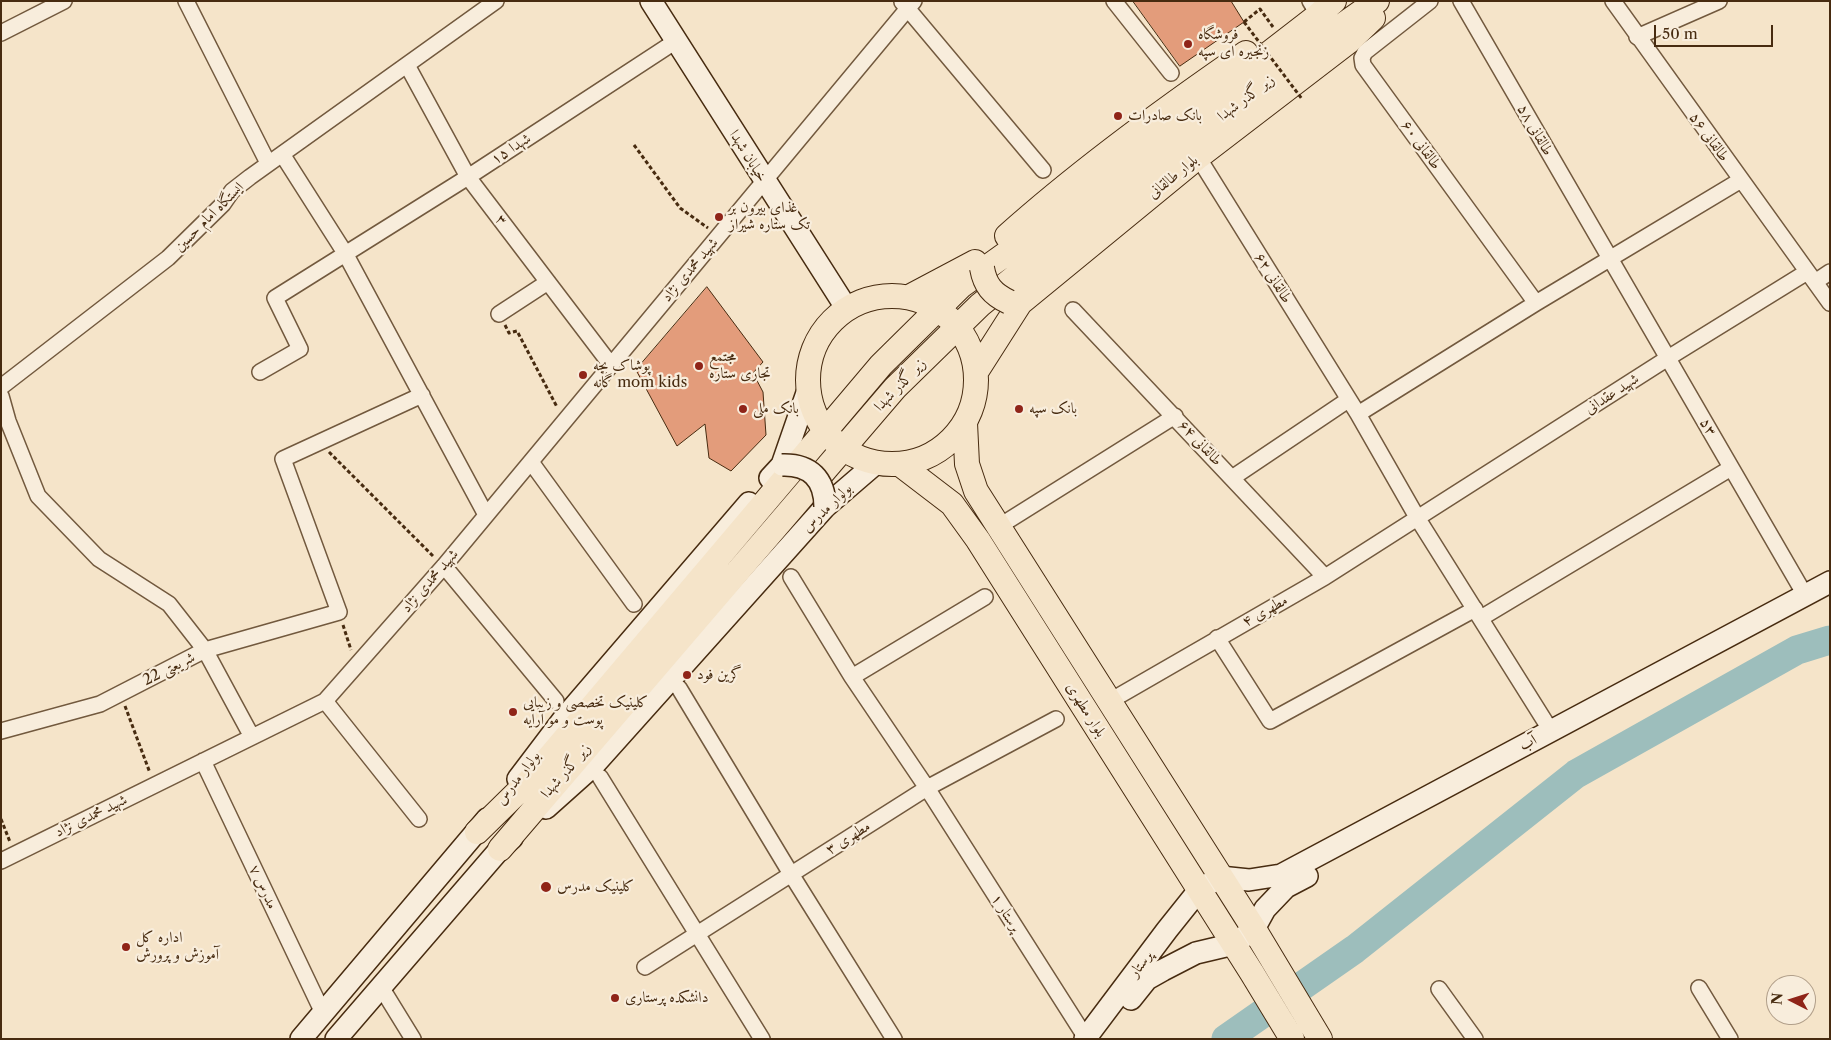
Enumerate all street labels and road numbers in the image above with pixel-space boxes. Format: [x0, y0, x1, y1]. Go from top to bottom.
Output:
street label: زیر گذر شهدا [1214, 71, 1278, 125]
street label: طالقانی ۵۸ [1513, 101, 1557, 159]
street label: طالقانی ۵۶ [1685, 109, 1733, 165]
street label: طالقانی ۶۰ [1397, 117, 1445, 173]
street label: خیابان شهدا [725, 127, 771, 185]
street label: شهدا ۱۵ [488, 129, 534, 169]
street label: بلوار طالقانی [1144, 151, 1202, 203]
street label: ایستگاه امام حسین [170, 178, 248, 256]
street label: ۳ [491, 211, 511, 229]
street label: شهید محمدی نژاد [658, 234, 722, 306]
street label: طالقانی ۶۲ [1250, 249, 1296, 307]
street label: زیر گذر شهدا [870, 355, 930, 415]
street label: شهید عقدانی [1582, 370, 1642, 418]
street label: ۵۳ [1696, 415, 1720, 439]
street label: طالقانی ۶۴ [1174, 416, 1226, 470]
street label: بولوار مدرس [798, 480, 856, 536]
street label: شهید محمدی نژاد [397, 546, 463, 616]
street label: مطهری ۴ [1239, 591, 1291, 631]
street label: شریعتی 22 [140, 648, 198, 690]
street label: بلوار مطهری [1062, 679, 1110, 741]
street label: آب [1516, 731, 1540, 755]
street label: زیر گذر شهدا [537, 740, 595, 802]
street label: بولوار مدرس [492, 747, 544, 809]
street label: شهید محمدی نژاد [52, 791, 130, 841]
street label: مطهری ۳ [822, 817, 874, 859]
street label: مدرس ۷ [245, 862, 281, 912]
street label: پرستار ۱ [987, 891, 1025, 935]
street label: پرستار [1125, 947, 1157, 981]

